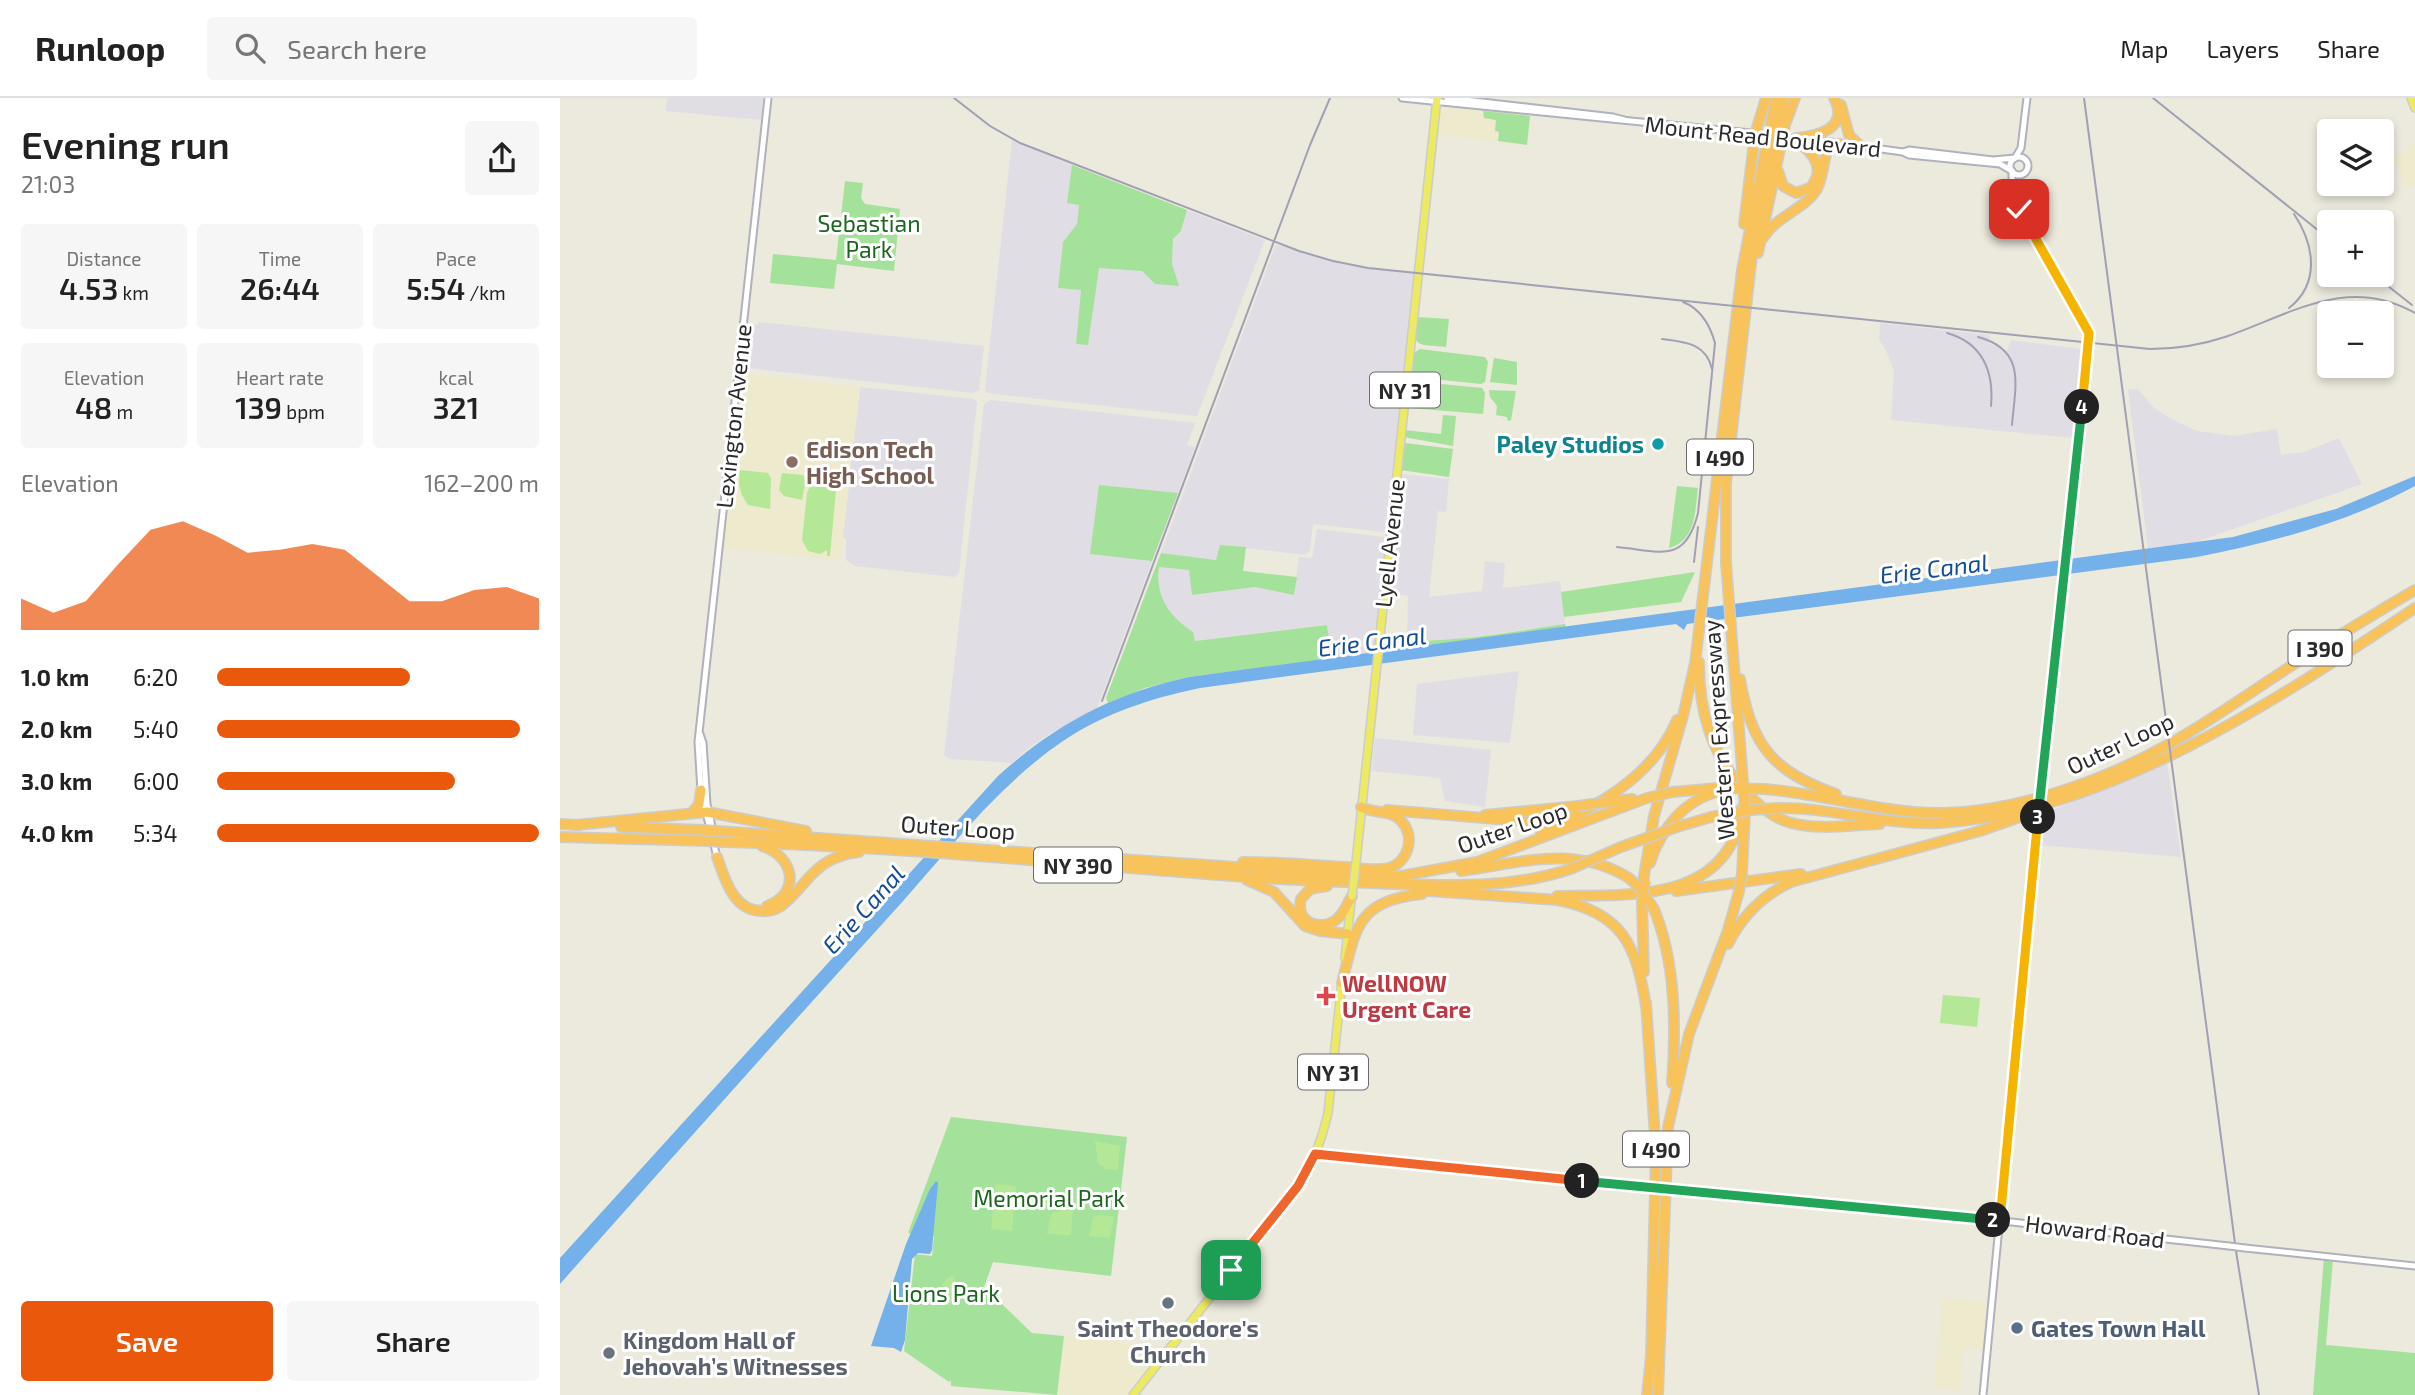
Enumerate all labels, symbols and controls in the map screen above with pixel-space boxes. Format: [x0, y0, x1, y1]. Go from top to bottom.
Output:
search box [207, 17, 697, 80]
text: Runloop [35, 28, 165, 68]
icon: search [231, 29, 269, 67]
text: Search here [287, 33, 427, 64]
text: Map [2120, 34, 2168, 63]
text: Layers [2206, 34, 2279, 63]
text: Share [2317, 34, 2380, 63]
street label: Mount Read Boulevard [1643, 110, 1883, 162]
map controls [2317, 119, 2394, 378]
button: layers [2317, 119, 2394, 196]
text: Evening run [21, 121, 230, 167]
button: share [465, 121, 539, 195]
text: 21:03 [21, 170, 75, 198]
pin [1989, 179, 2049, 239]
icon: check [2000, 190, 2038, 228]
park label: Sebastian Park [817, 209, 921, 263]
button: + [2317, 210, 2394, 287]
text: Distance [66, 247, 142, 270]
text: Time [259, 247, 301, 270]
text: Pace [436, 247, 476, 270]
text: 4.53 [59, 270, 118, 306]
text: 26:44 [240, 270, 320, 306]
text: 5:54 [406, 270, 465, 306]
text: km [118, 281, 149, 304]
text: /km [465, 281, 506, 304]
button: − [2317, 301, 2394, 378]
street label: Lexington Avenue [709, 323, 757, 509]
text: Elevation [64, 366, 144, 389]
text: Heart rate [236, 366, 324, 389]
text: kcal [439, 366, 473, 389]
road number: NY 31 [1370, 372, 1440, 408]
text: 48 [75, 389, 112, 425]
text: 139 [235, 389, 282, 425]
text: 321 [433, 389, 479, 425]
pin: 4 [2064, 390, 2100, 424]
text: 4 [2075, 395, 2088, 418]
text: m [112, 400, 133, 423]
text: bpm [282, 400, 325, 423]
place label: Paley Studios [1497, 430, 1644, 458]
place label: Edison Tech High School [806, 435, 935, 489]
marker: Paley Studios [1650, 436, 1666, 452]
road number: I 490 [1687, 440, 1753, 474]
marker: Edison Tech High School [784, 454, 800, 470]
text: Elevation [21, 469, 119, 497]
text: 162–200 m [424, 469, 539, 497]
street label: Lyell Avenue [1368, 477, 1410, 609]
water label: Erie Canal [1878, 547, 1990, 589]
street label: Western Expressway [1696, 619, 1740, 841]
water label: Erie Canal [1316, 620, 1428, 662]
road number: I 390 [2288, 630, 2352, 666]
text: 1.0 km [21, 663, 89, 691]
text: 6:20 [133, 663, 178, 691]
street label: Outer Loop [2062, 706, 2178, 780]
text: 2.0 km [21, 715, 93, 743]
text: 5:40 [133, 715, 179, 743]
text: 3.0 km [21, 767, 92, 795]
text: 6:00 [133, 767, 179, 795]
street label: Outer Loop [1453, 795, 1571, 859]
pin: 3 [2020, 800, 2056, 834]
text: 3 [2032, 805, 2043, 828]
street label: Outer Loop [900, 809, 1016, 845]
text: 4.0 km [21, 819, 94, 847]
text: 5:34 [133, 819, 178, 847]
road number: NY 390 [1034, 848, 1122, 882]
water label: Erie Canal [816, 859, 910, 959]
place label: WellNOW Urgent Care [1342, 969, 1471, 1023]
marker: WellNOW Urgent Care [1316, 986, 1336, 1006]
road number: NY 31 [1298, 1054, 1368, 1090]
road number: I 490 [1623, 1132, 1689, 1166]
pin: 1 [1564, 1164, 1600, 1198]
text: 1 [1577, 1169, 1586, 1192]
park label: Memorial Park [973, 1184, 1125, 1212]
pin: 2 [1976, 1202, 2010, 1238]
text: 2 [1987, 1208, 1998, 1231]
street label: Howard Road [2024, 1209, 2166, 1253]
pin [1201, 1240, 1261, 1300]
icon: arrive [1212, 1251, 1250, 1289]
park label: Lions Park [892, 1279, 1000, 1307]
marker: Saint Theodore's Church [1160, 1295, 1176, 1311]
button: Save [21, 1301, 273, 1381]
button: Share [287, 1301, 539, 1381]
place label: Saint Theodore's Church [1077, 1314, 1259, 1368]
place label: Gates Town Hall [2031, 1314, 2206, 1342]
marker: Gates Town Hall [2009, 1320, 2025, 1336]
place label: Kingdom Hall of Jehovah’s Witnesses [623, 1326, 848, 1380]
marker: Kingdom Hall of Jehovah’s Witnesses [601, 1345, 617, 1361]

